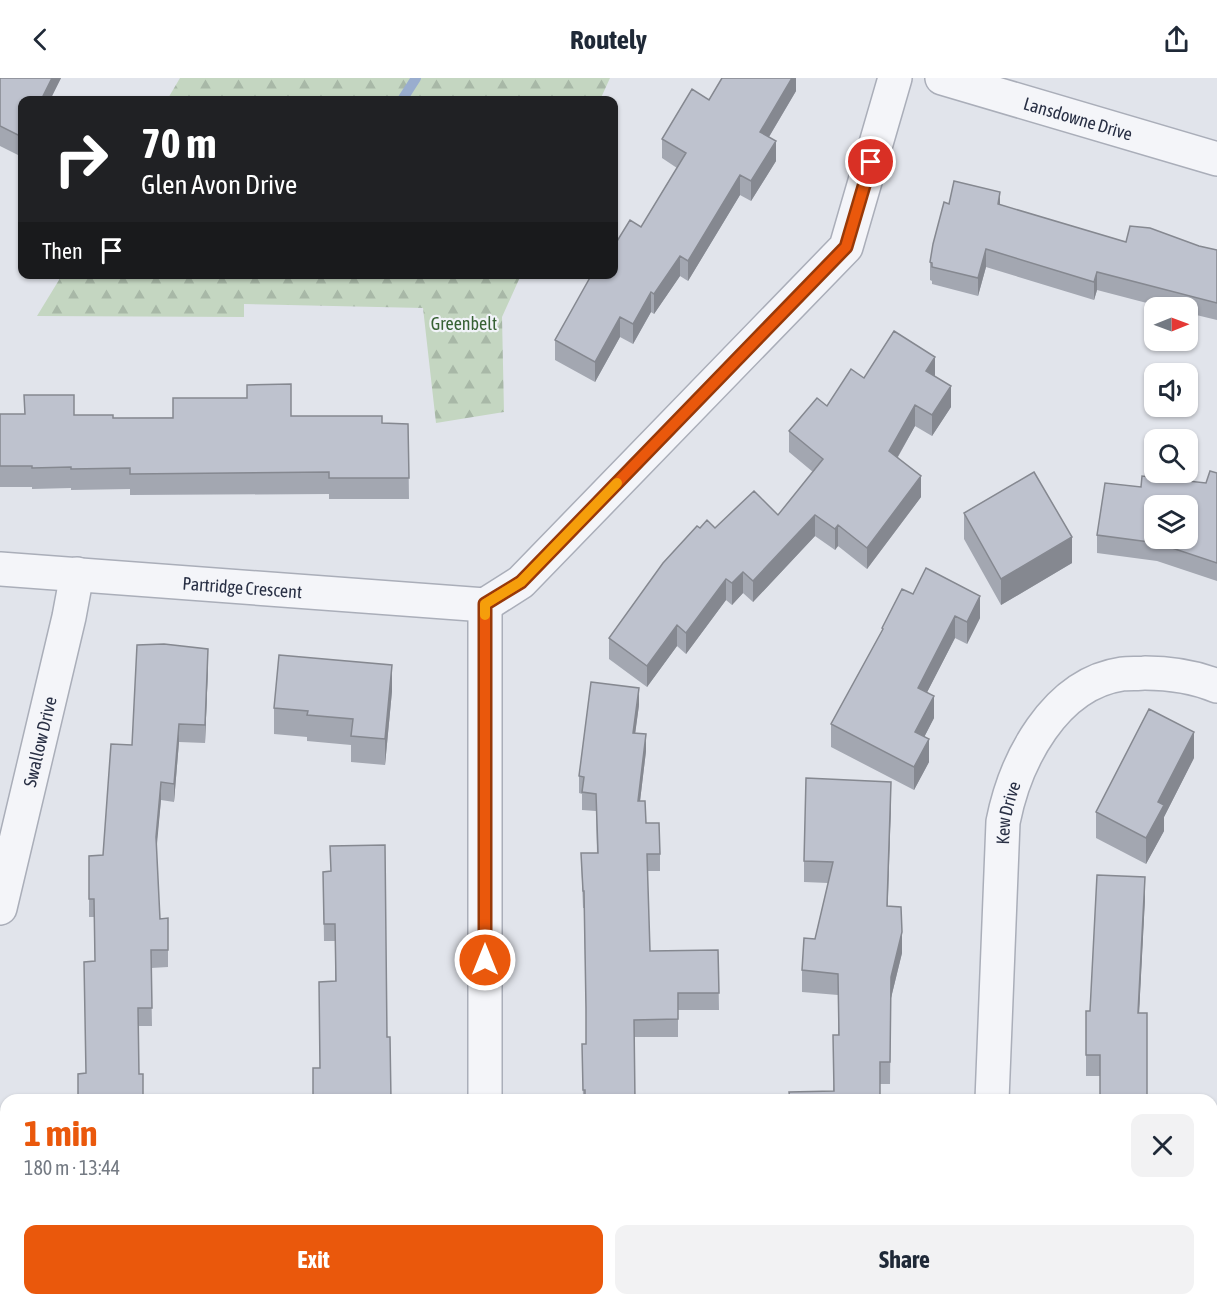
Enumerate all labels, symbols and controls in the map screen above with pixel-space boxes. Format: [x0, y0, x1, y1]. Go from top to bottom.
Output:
icon: back [24, 23, 57, 56]
icon: share [1160, 23, 1193, 56]
text: Routely [570, 24, 647, 55]
street label: Lansdowne Drive [1021, 92, 1135, 144]
text: 70 m [141, 119, 216, 167]
icon: right [42, 120, 120, 198]
pin [845, 136, 896, 187]
icon: arrive [854, 145, 887, 178]
text: Glen Avon Drive [141, 169, 297, 200]
icon: arrive [95, 234, 128, 267]
text: Then [42, 238, 83, 264]
north arrow [1144, 297, 1198, 351]
map controls [1144, 297, 1198, 549]
park label: Greenbelt [431, 313, 497, 334]
button: sound [1144, 363, 1198, 417]
button: search [1144, 429, 1198, 483]
button: layers [1144, 495, 1198, 549]
street label: Partridge Crescent [182, 572, 303, 602]
street label: Swallow Drive [19, 694, 60, 789]
street label: Kew Drive [992, 778, 1024, 845]
position arrow [453, 928, 517, 992]
text: 1 min [24, 1112, 98, 1154]
button: close [1131, 1114, 1194, 1177]
text: 180 m · 13:44 [24, 1156, 120, 1179]
button: Exit [24, 1225, 603, 1294]
button: Share [615, 1225, 1194, 1294]

